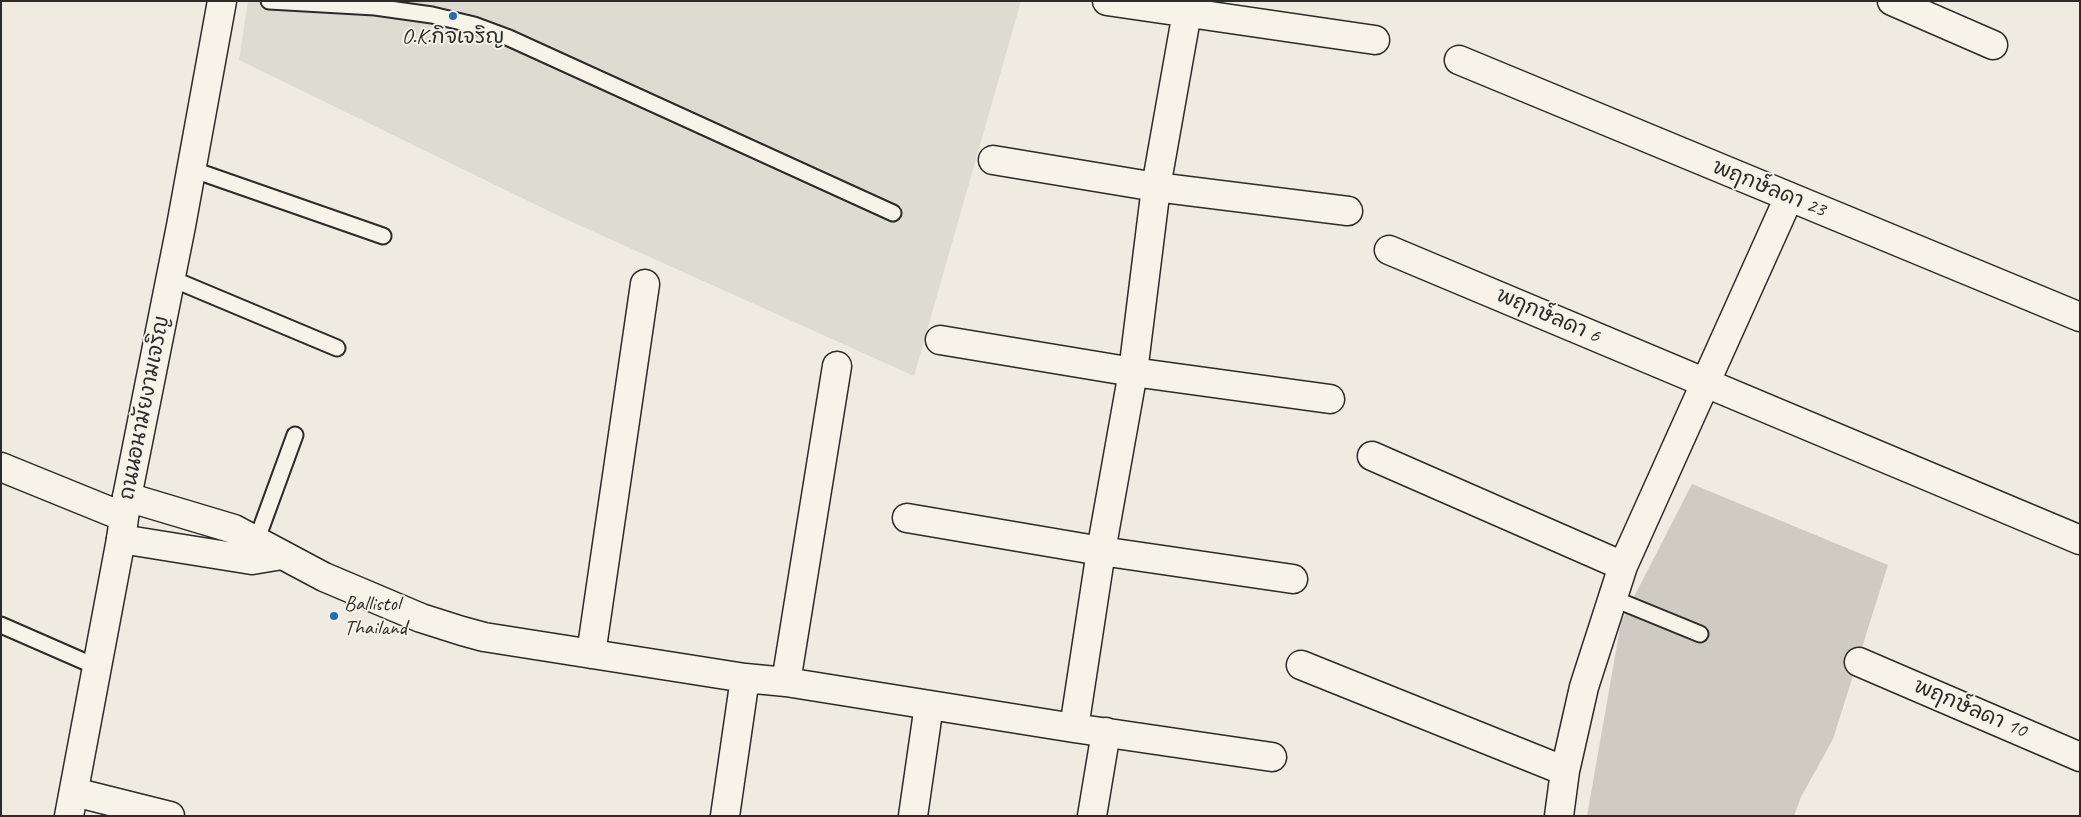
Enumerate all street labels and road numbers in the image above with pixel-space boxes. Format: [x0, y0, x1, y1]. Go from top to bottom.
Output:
street label: พฤกษ์ลดา 23 [1709, 155, 1829, 223]
street label: พฤกษ์ลดา 6 [1492, 283, 1604, 349]
street label: ถนนอนามัยงามเจริญ [115, 314, 175, 502]
street label: พฤกษ์ลดา 10 [1910, 674, 2030, 744]

